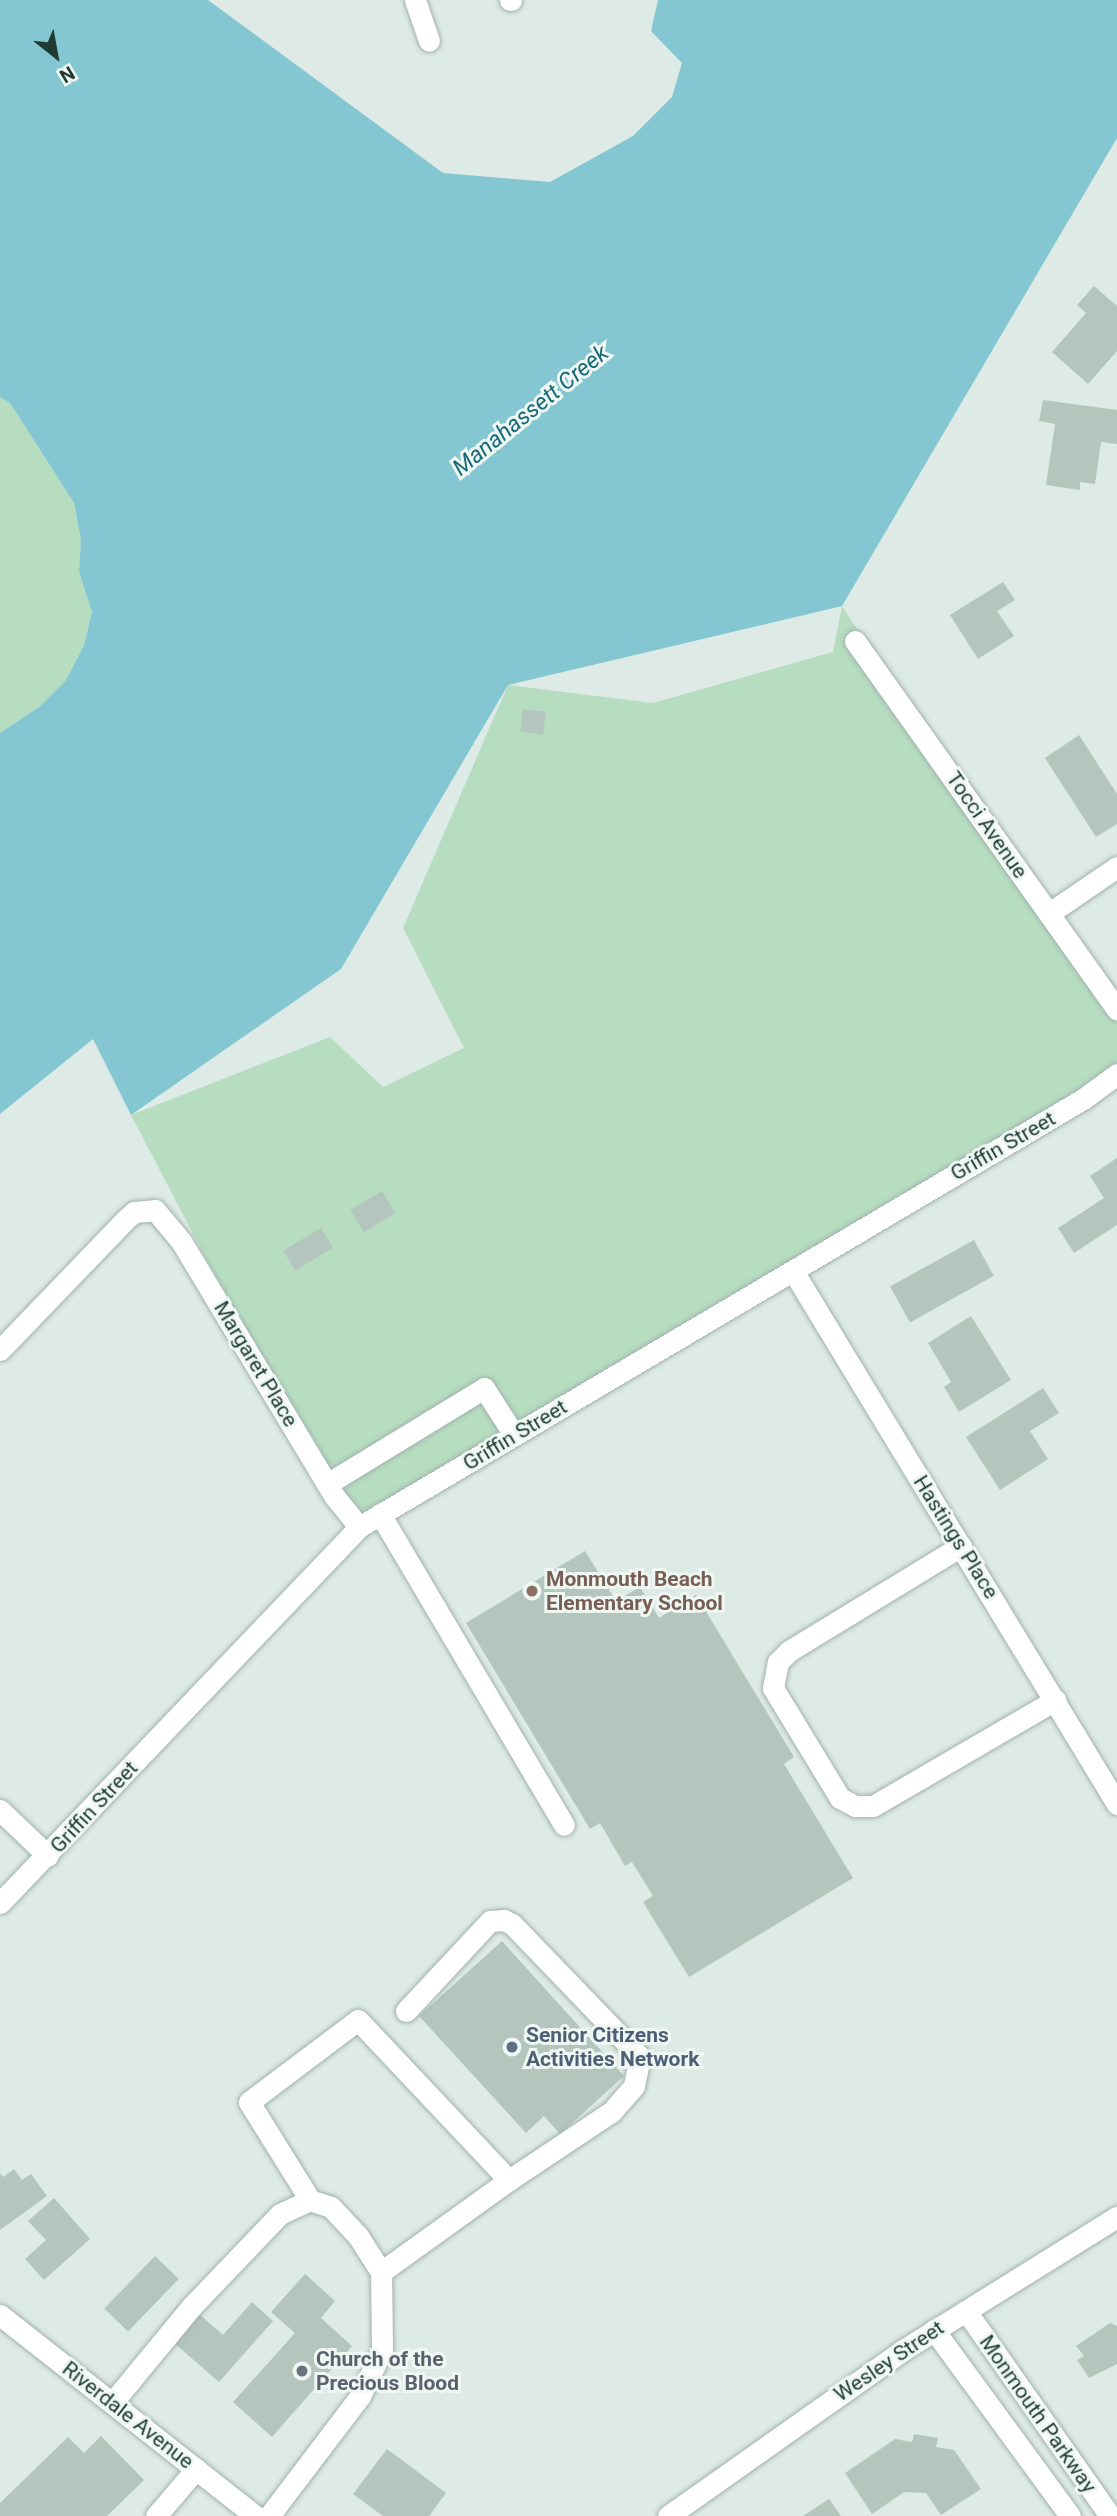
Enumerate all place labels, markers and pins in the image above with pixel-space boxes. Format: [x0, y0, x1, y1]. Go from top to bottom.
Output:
place label: Monmouth Beach Elementary School [546, 1566, 723, 1616]
marker: Monmouth Beach Elementary School [524, 1583, 540, 1599]
place label: Senior Citizens Activities Network [526, 2022, 699, 2072]
marker: Senior Citizens Activities Network [504, 2039, 520, 2055]
place label: Church of the Precious Blood [316, 2346, 459, 2396]
marker: Church of the Precious Blood [294, 2363, 310, 2379]

